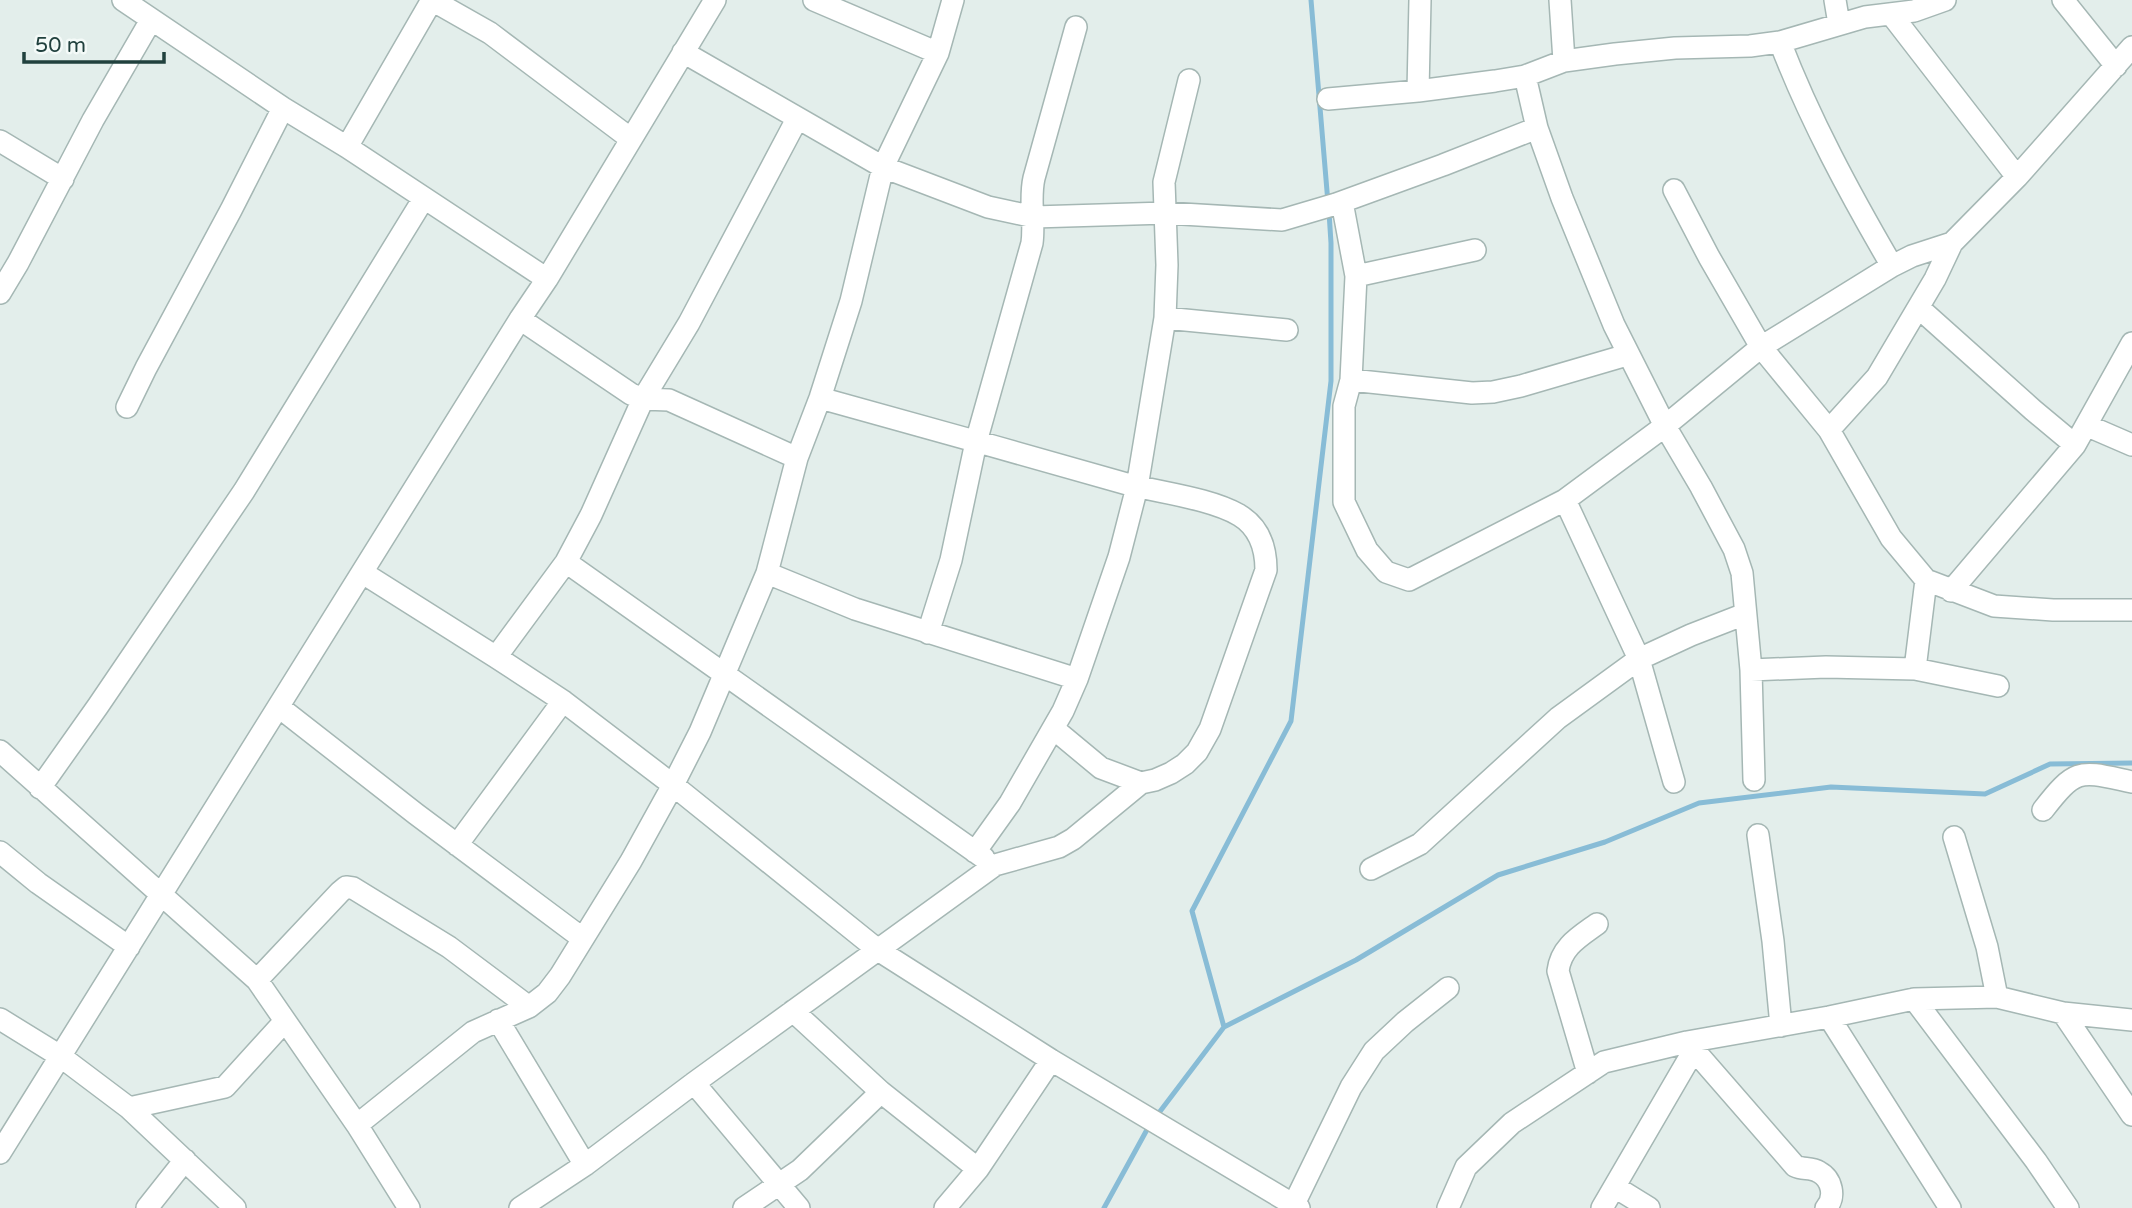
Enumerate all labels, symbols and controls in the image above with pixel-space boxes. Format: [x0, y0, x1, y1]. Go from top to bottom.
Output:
scale bar [24, 21, 164, 65]
text: 50 m [35, 33, 86, 58]

